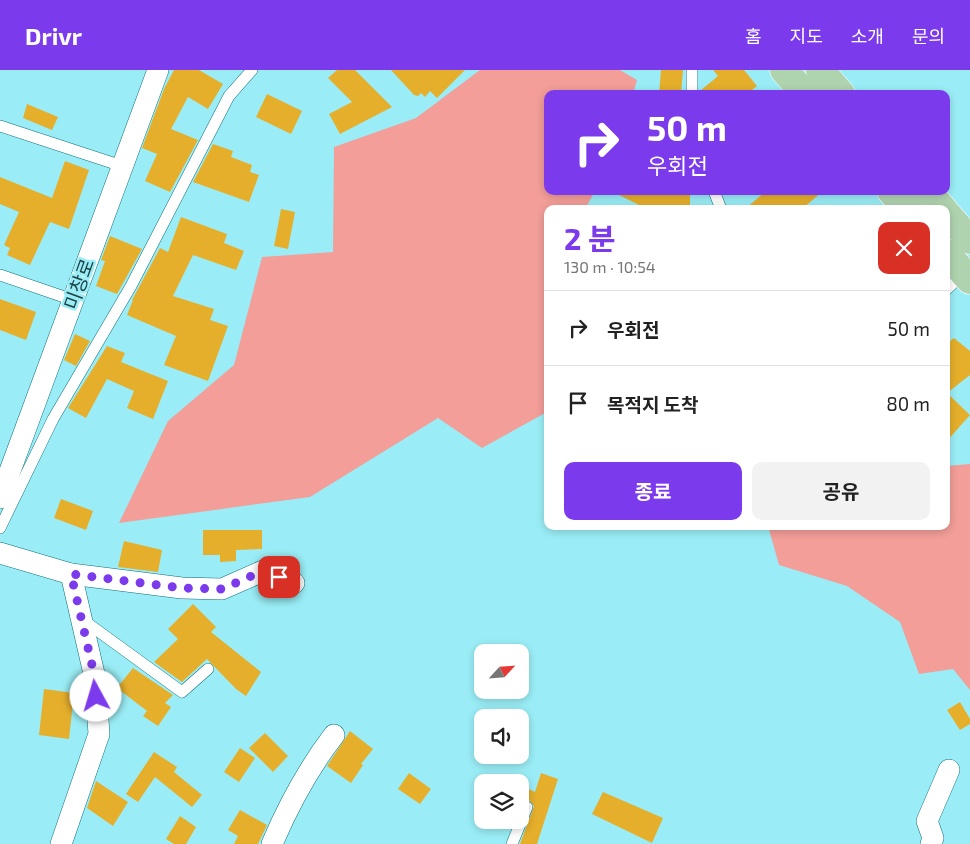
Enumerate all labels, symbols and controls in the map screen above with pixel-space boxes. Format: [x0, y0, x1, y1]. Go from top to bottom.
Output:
text: Drivr [25, 21, 82, 50]
text: 홈 [745, 25, 762, 47]
text: 지도 [790, 25, 823, 47]
text: 소개 [851, 25, 884, 47]
text: 문의 [912, 25, 945, 47]
text: 50 m [647, 106, 727, 148]
icon: right [564, 110, 629, 175]
text: 우회전 [647, 152, 708, 178]
text: 2 분 [564, 220, 616, 256]
button: close [878, 222, 930, 274]
street label: 미창로 [59, 255, 98, 312]
text: 130 m · 10:54 [564, 257, 656, 276]
icon: right [564, 314, 592, 342]
text: 50 m [887, 317, 930, 340]
text: 우회전 [607, 318, 659, 341]
icon: arrive [564, 389, 592, 417]
text: 80 m [886, 392, 930, 415]
text: 목적지 도착 [607, 393, 699, 416]
button: 종료 [564, 462, 742, 520]
button: 공유 [752, 462, 930, 520]
pin [258, 556, 300, 598]
icon: arrive [265, 563, 293, 591]
north arrow [474, 644, 529, 699]
map controls [474, 644, 529, 829]
position arrow [69, 669, 121, 721]
button: sound [474, 709, 529, 764]
button: layers [474, 774, 529, 829]

